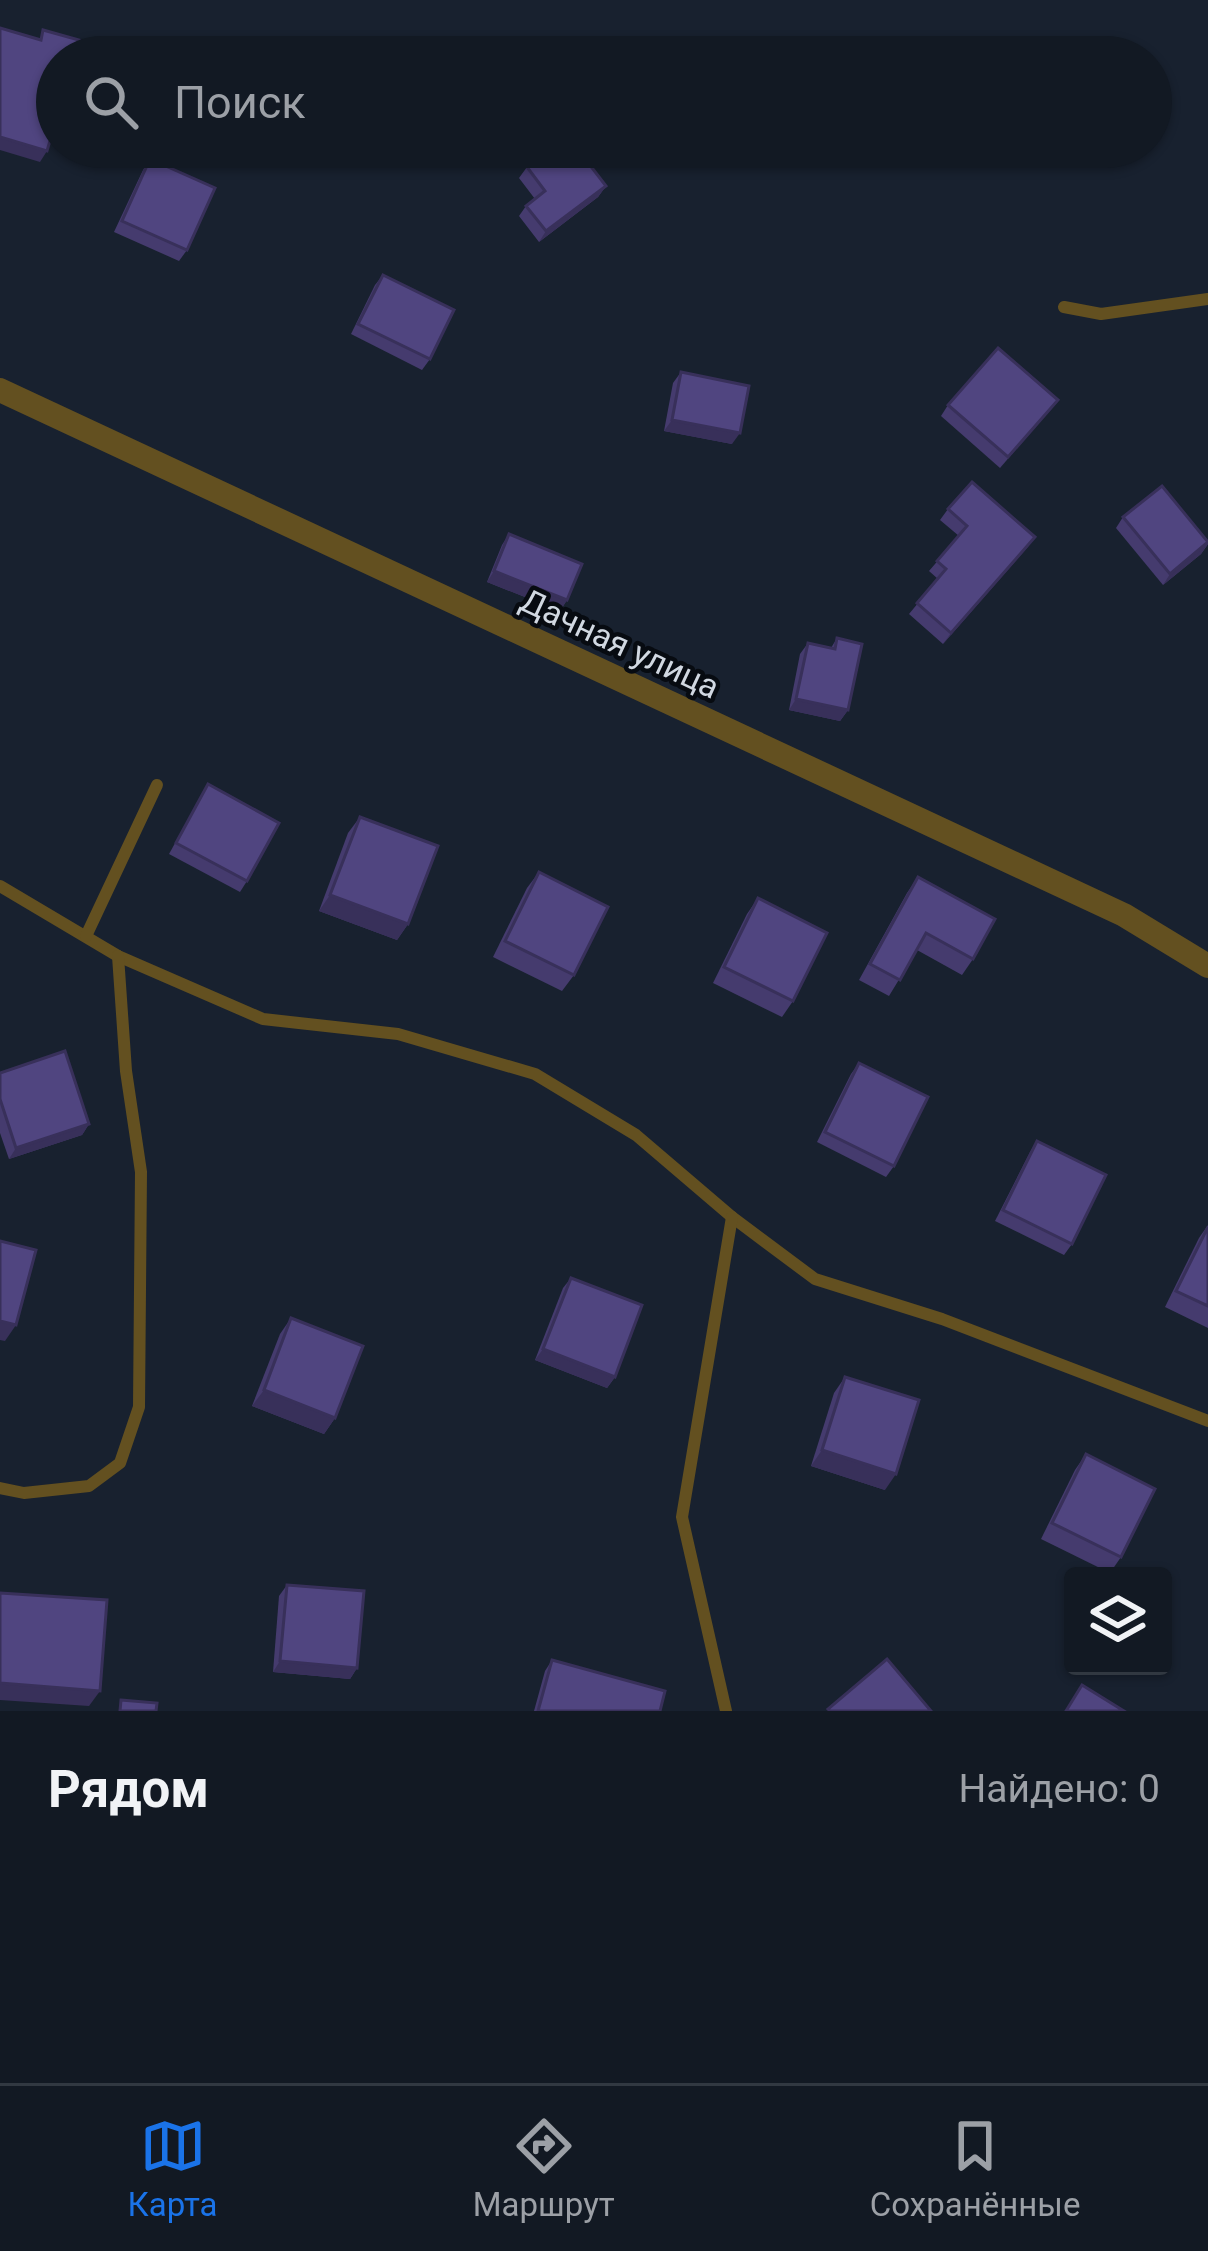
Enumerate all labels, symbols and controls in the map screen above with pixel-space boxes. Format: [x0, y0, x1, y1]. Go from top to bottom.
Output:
search box [36, 36, 1172, 168]
icon: search [78, 69, 144, 135]
text: Поиск [174, 76, 306, 129]
street label: Дачная улица [514, 580, 725, 706]
map controls [1064, 1567, 1172, 1675]
button: layers [1064, 1567, 1172, 1675]
text: Рядом [48, 1760, 209, 1819]
text: Найдено: 0 [958, 1766, 1160, 1812]
tab: Карта [128, 2113, 218, 2224]
tab: Маршрут [473, 2113, 615, 2224]
tab: Сохранённые [870, 2113, 1080, 2224]

